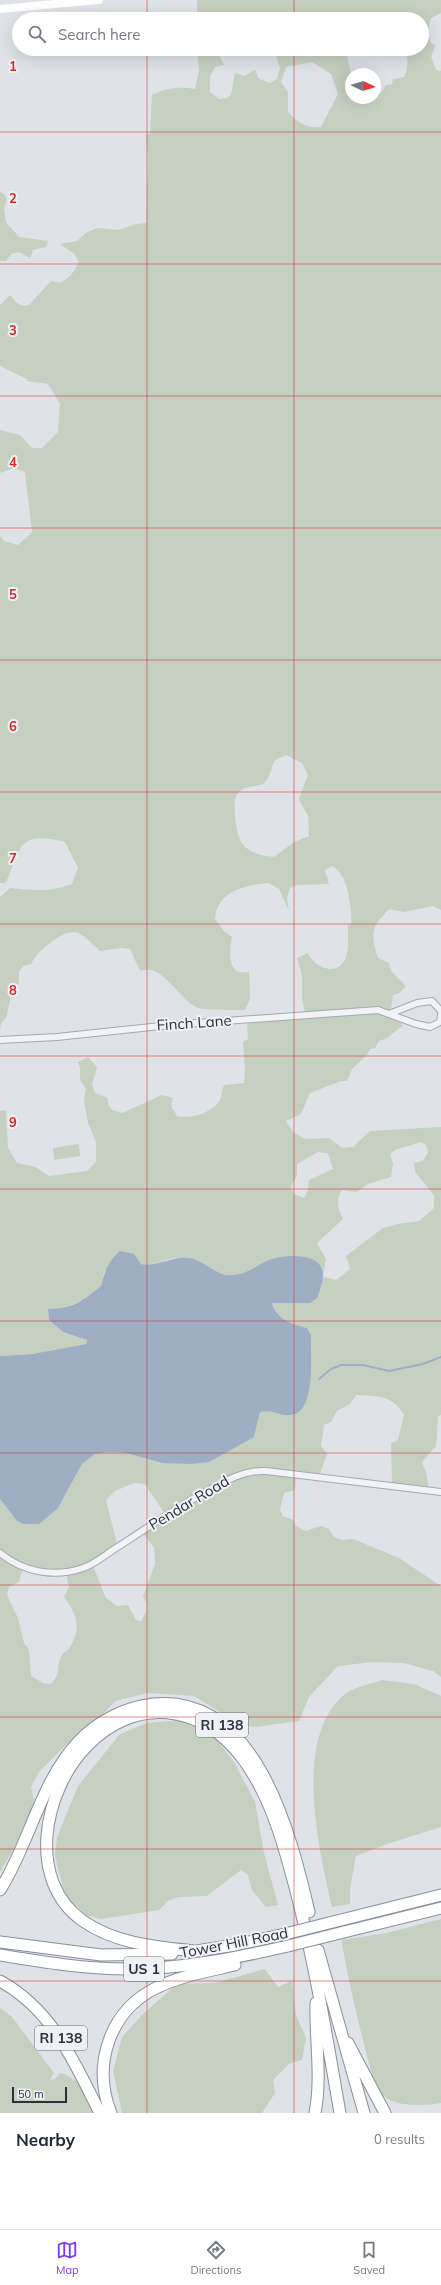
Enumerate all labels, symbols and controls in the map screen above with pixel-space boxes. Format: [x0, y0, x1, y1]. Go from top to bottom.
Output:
search box [12, 12, 429, 56]
icon: search [26, 23, 48, 45]
text: Search here [58, 25, 140, 44]
text: 1 [9, 58, 17, 74]
north arrow [345, 68, 381, 104]
text: 2 [9, 190, 17, 206]
text: 3 [9, 322, 17, 338]
text: 4 [9, 454, 17, 470]
text: 5 [9, 586, 17, 602]
text: 6 [9, 718, 17, 734]
text: 7 [9, 850, 17, 866]
text: 8 [9, 982, 17, 998]
street label: Finch Lane [156, 1010, 232, 1035]
text: 9 [9, 1114, 17, 1130]
street label: Pendar Road [145, 1471, 232, 1534]
road number: RI 138 [196, 1713, 248, 1737]
street label: Tower Hill Road [178, 1923, 290, 1962]
road number: US 1 [124, 1957, 164, 1981]
road number: RI 138 [35, 2026, 87, 2050]
scale bar [12, 2085, 67, 2104]
text: 50 m [18, 2087, 44, 2101]
text: Nearby [16, 2129, 75, 2150]
text: 0 results [374, 2131, 425, 2147]
tab: Map [56, 2239, 79, 2277]
tab: Directions [191, 2239, 241, 2277]
tab: Saved [353, 2239, 385, 2277]

